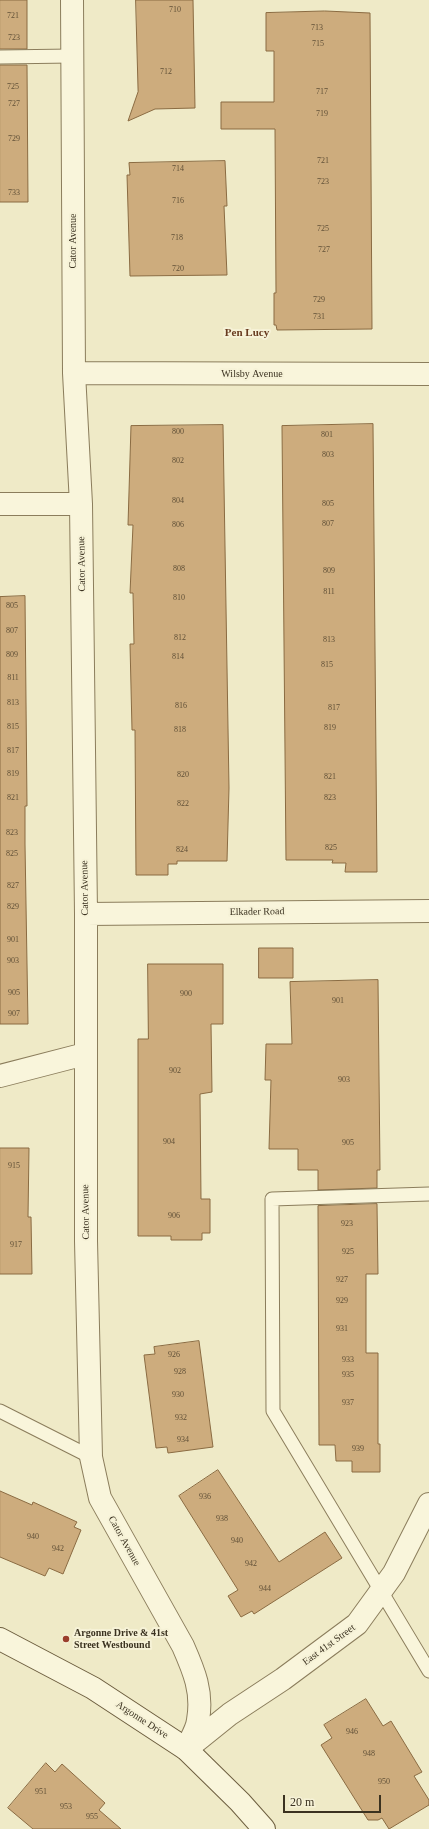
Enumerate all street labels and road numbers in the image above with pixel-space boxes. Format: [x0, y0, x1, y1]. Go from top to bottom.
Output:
street label: Cator Avenue [67, 213, 79, 269]
street label: Wilsby Avenue [221, 368, 283, 380]
street label: Cator Avenue [76, 536, 88, 592]
street label: Cator Avenue [79, 860, 91, 916]
street label: Elkader Road [230, 906, 284, 918]
street label: Cator Avenue [80, 1184, 92, 1240]
street label: Cator Avenue [105, 1514, 143, 1568]
street label: East 41st Street [300, 1622, 358, 1668]
street label: Argonne Drive [114, 1699, 170, 1741]

